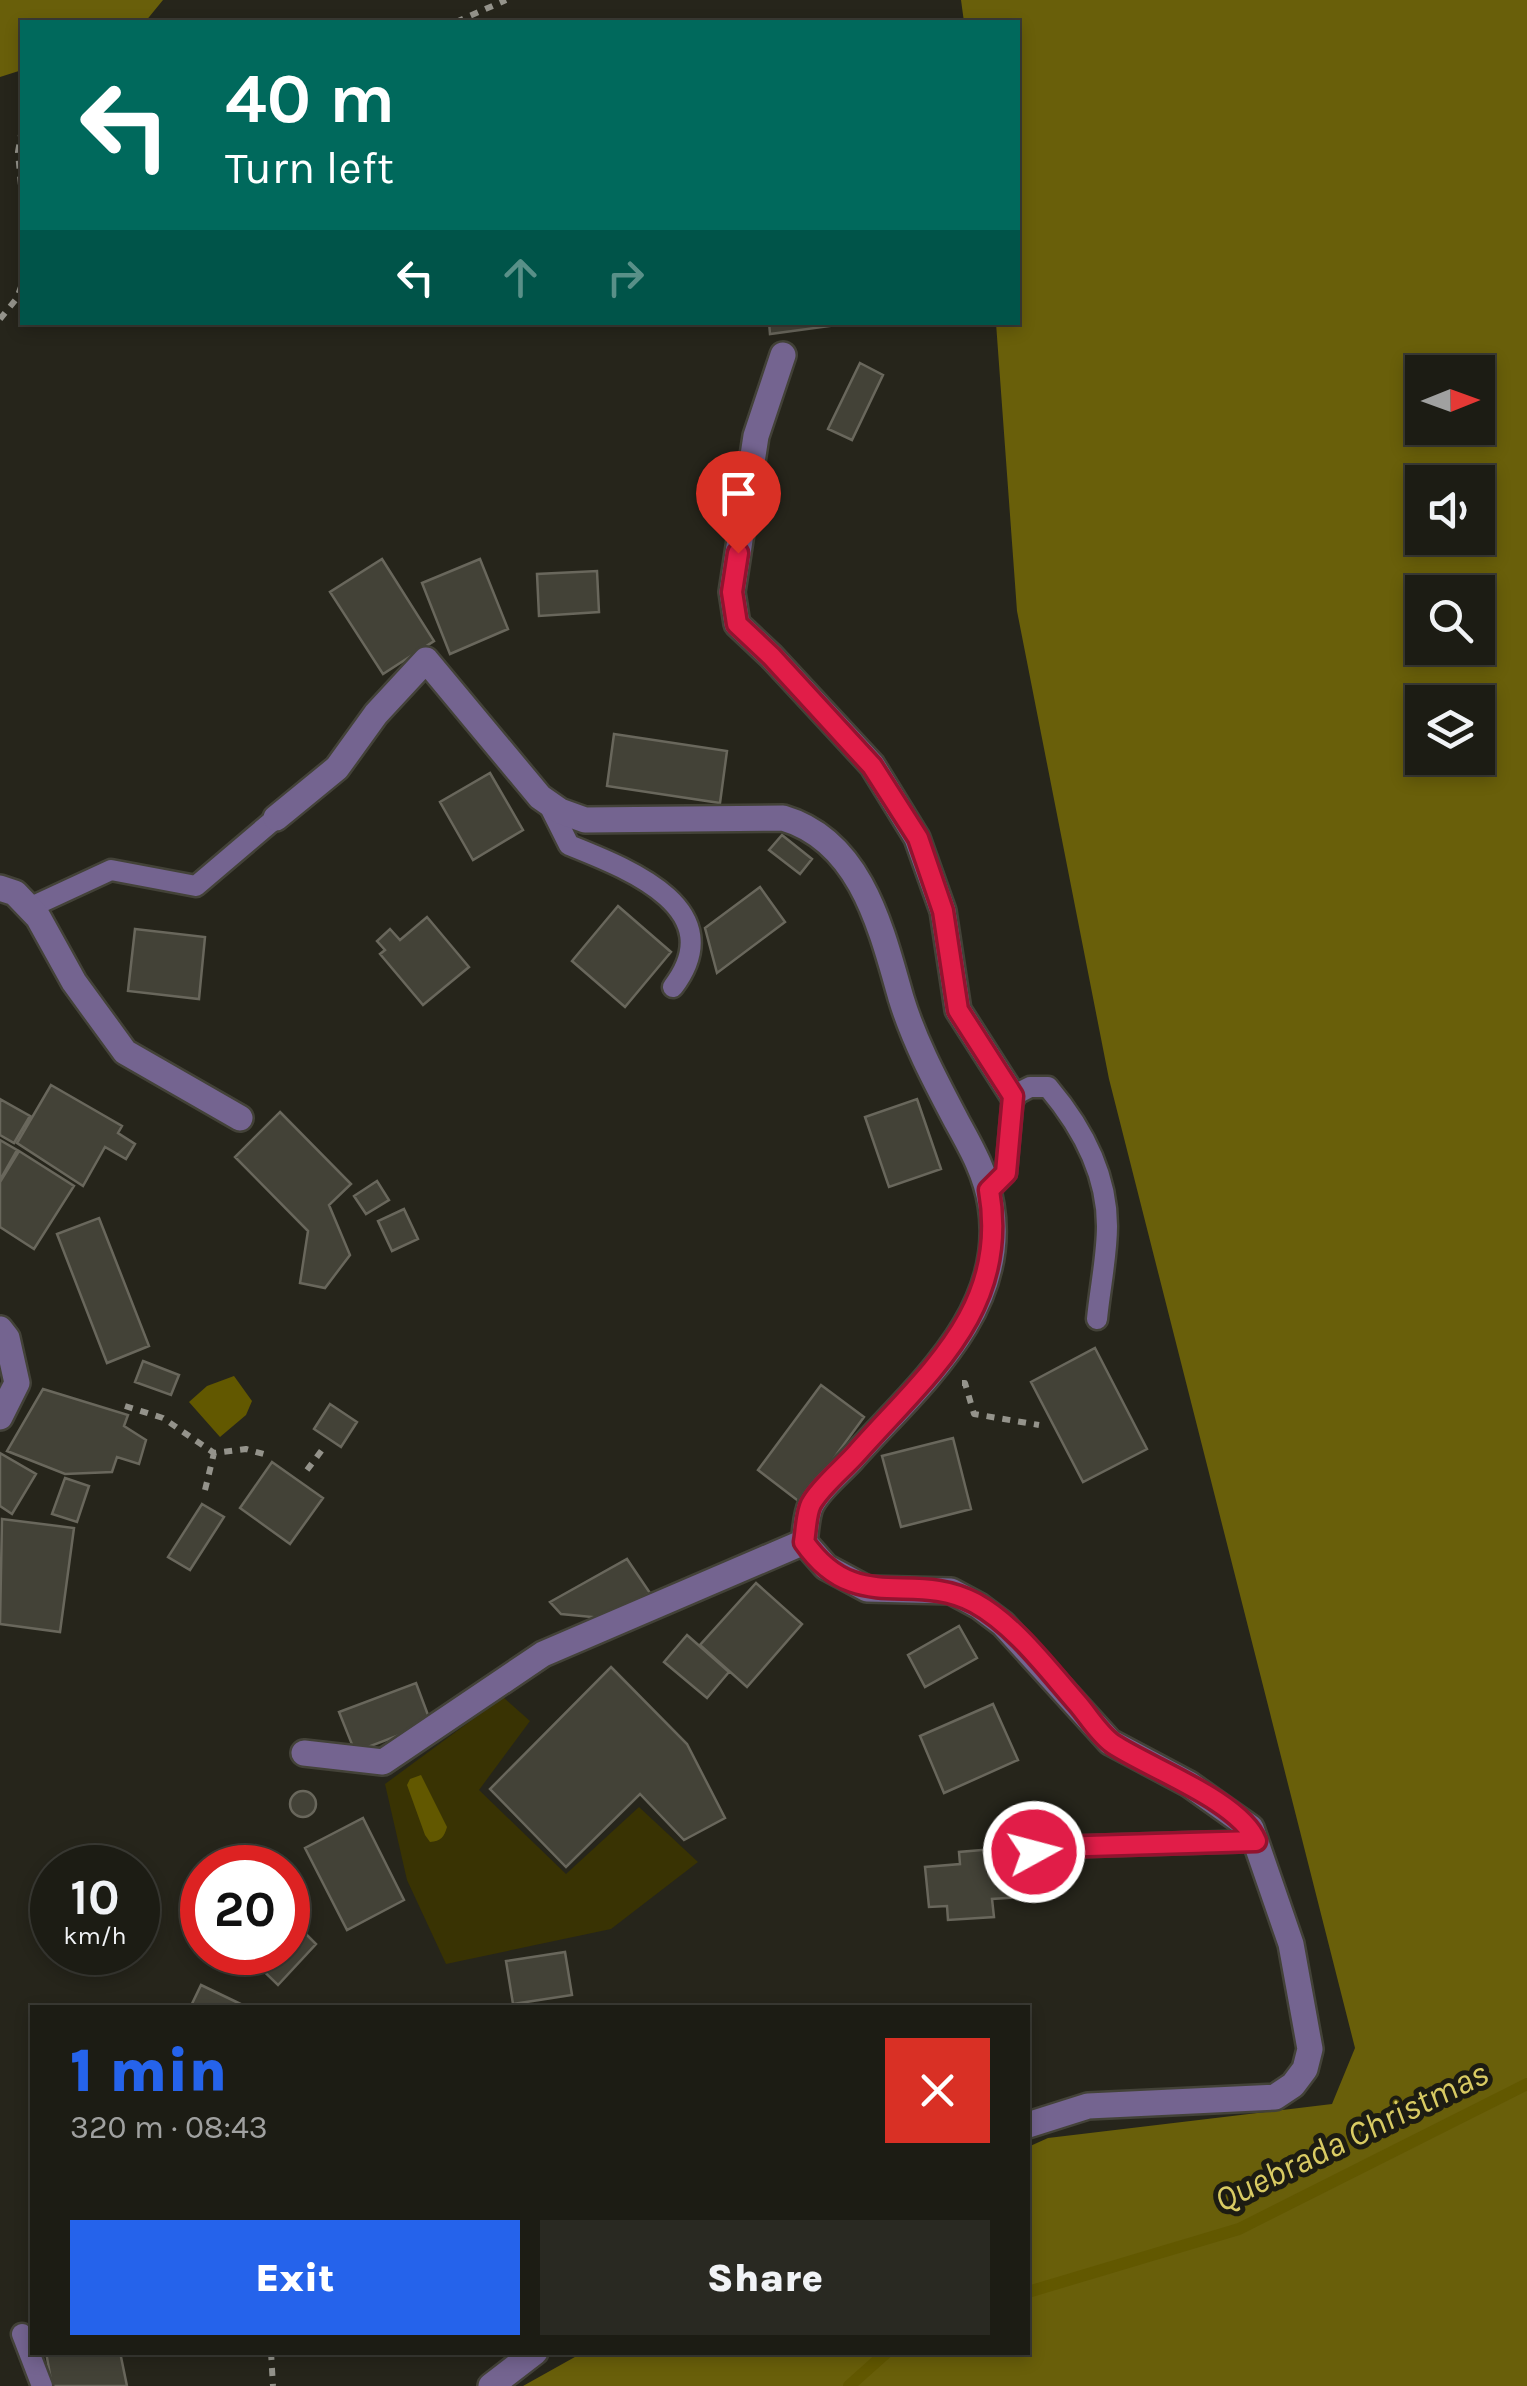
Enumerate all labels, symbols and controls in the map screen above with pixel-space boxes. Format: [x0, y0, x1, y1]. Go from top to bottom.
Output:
text: 40 m [225, 58, 395, 140]
icon: left [60, 60, 190, 190]
text: Turn left [225, 142, 394, 194]
icon: left [388, 250, 443, 305]
icon: ahead [493, 250, 548, 305]
icon: right [598, 250, 653, 305]
north arrow [1405, 355, 1495, 445]
map controls [1405, 355, 1495, 775]
pin [696, 451, 781, 554]
button: sound [1405, 465, 1495, 555]
icon: arrive [711, 466, 766, 521]
button: search [1405, 575, 1495, 665]
button: layers [1405, 685, 1495, 775]
position arrow [982, 1800, 1086, 1904]
speed limit sign: 20 [180, 1845, 310, 1975]
text: 10 [70, 1868, 120, 1927]
text: km/h [63, 1921, 127, 1950]
text: 1 min [70, 2036, 227, 2106]
button: close [885, 2038, 990, 2143]
water label: Quebrada Christmas [1208, 2052, 1495, 2221]
text: 320 m · 08:43 [70, 2109, 268, 2146]
button: Exit [70, 2220, 520, 2335]
button: Share [540, 2220, 990, 2335]

